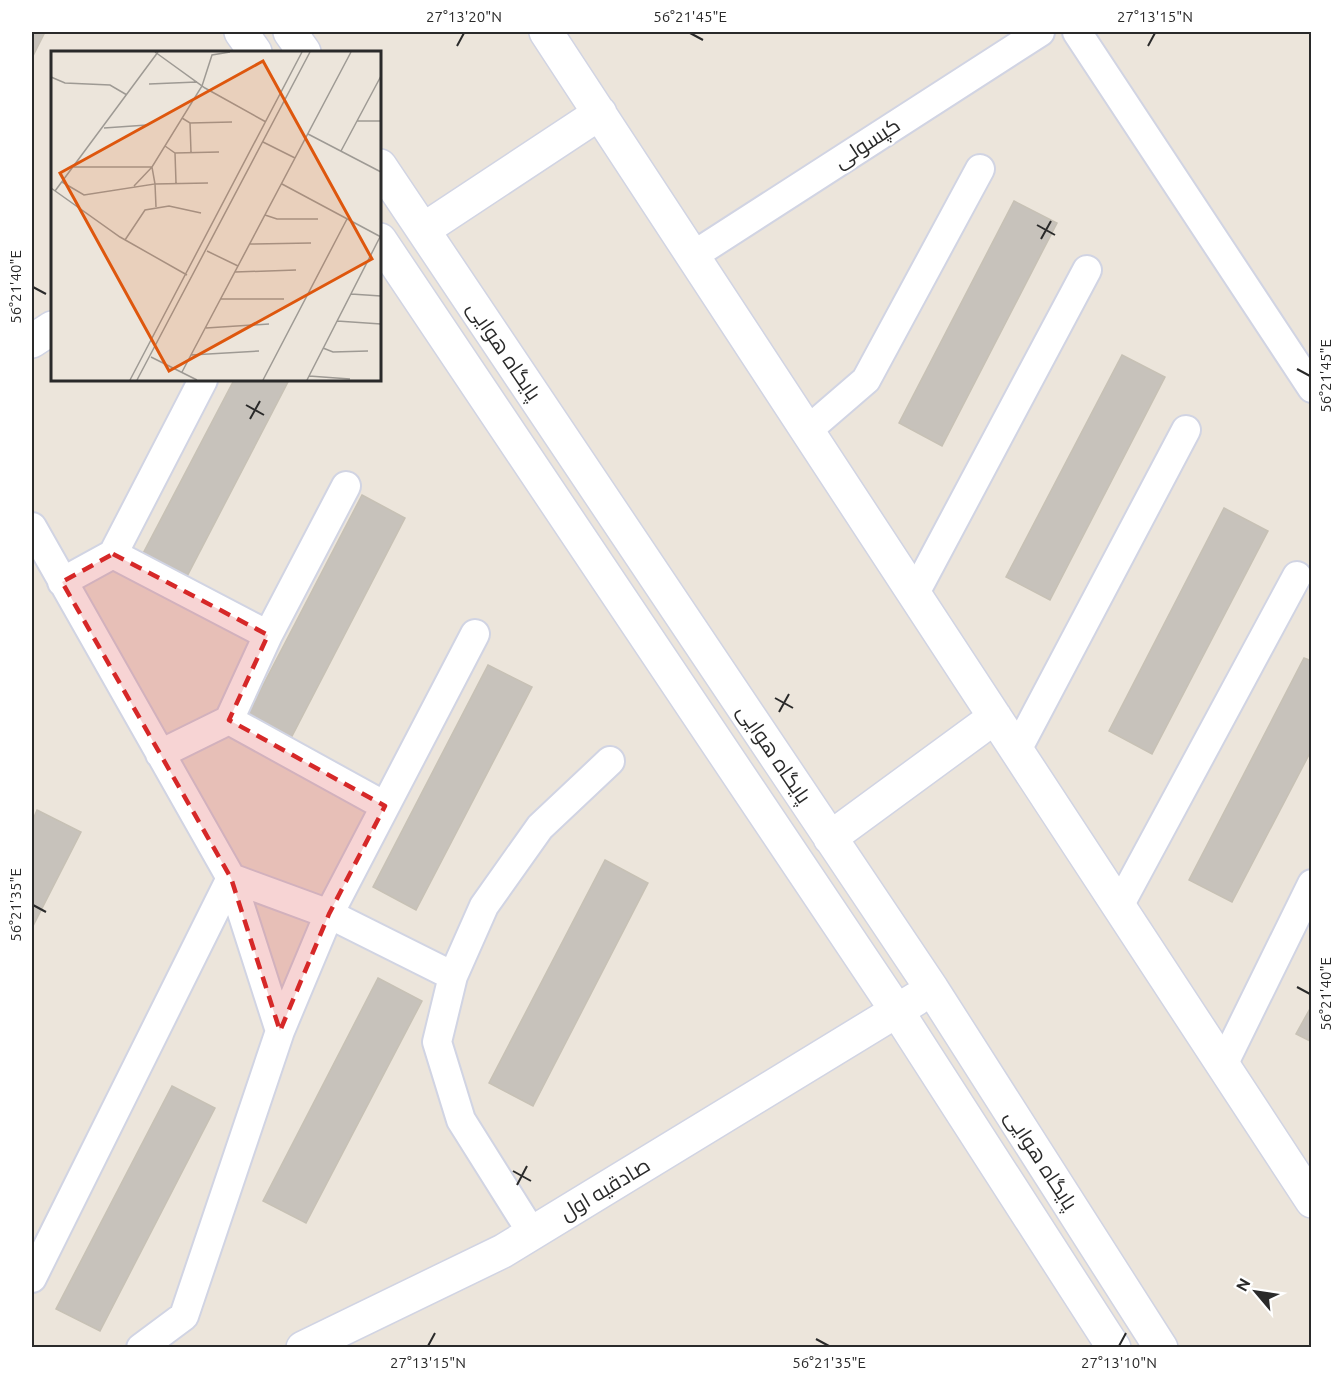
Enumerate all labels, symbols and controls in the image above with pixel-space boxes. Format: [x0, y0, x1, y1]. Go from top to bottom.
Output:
text: 27°13'20"N [426, 8, 502, 25]
text: 56°21'45"E [653, 8, 727, 25]
text: 27°13'15"N [1117, 8, 1193, 25]
inset map [51, 51, 381, 381]
street label: کپسولی [829, 112, 905, 174]
text: 56°21'40"E [7, 250, 24, 324]
street label: پایگاه هوایی [460, 296, 547, 407]
text: 56°21'45"E [1317, 339, 1334, 413]
street label: پایگاه هوایی [730, 699, 817, 810]
text: 56°21'35"E [7, 868, 24, 942]
text: 56°21'40"E [1317, 957, 1334, 1031]
street label: پایگاه هوایی [998, 1105, 1083, 1216]
street label: صادقیه اول [555, 1152, 655, 1226]
north arrow [1226, 1262, 1286, 1322]
text: N [1232, 1275, 1254, 1294]
text: 27°13'15"N [390, 1354, 466, 1371]
text: 56°21'35"E [792, 1354, 866, 1371]
text: 27°13'10"N [1081, 1354, 1157, 1371]

